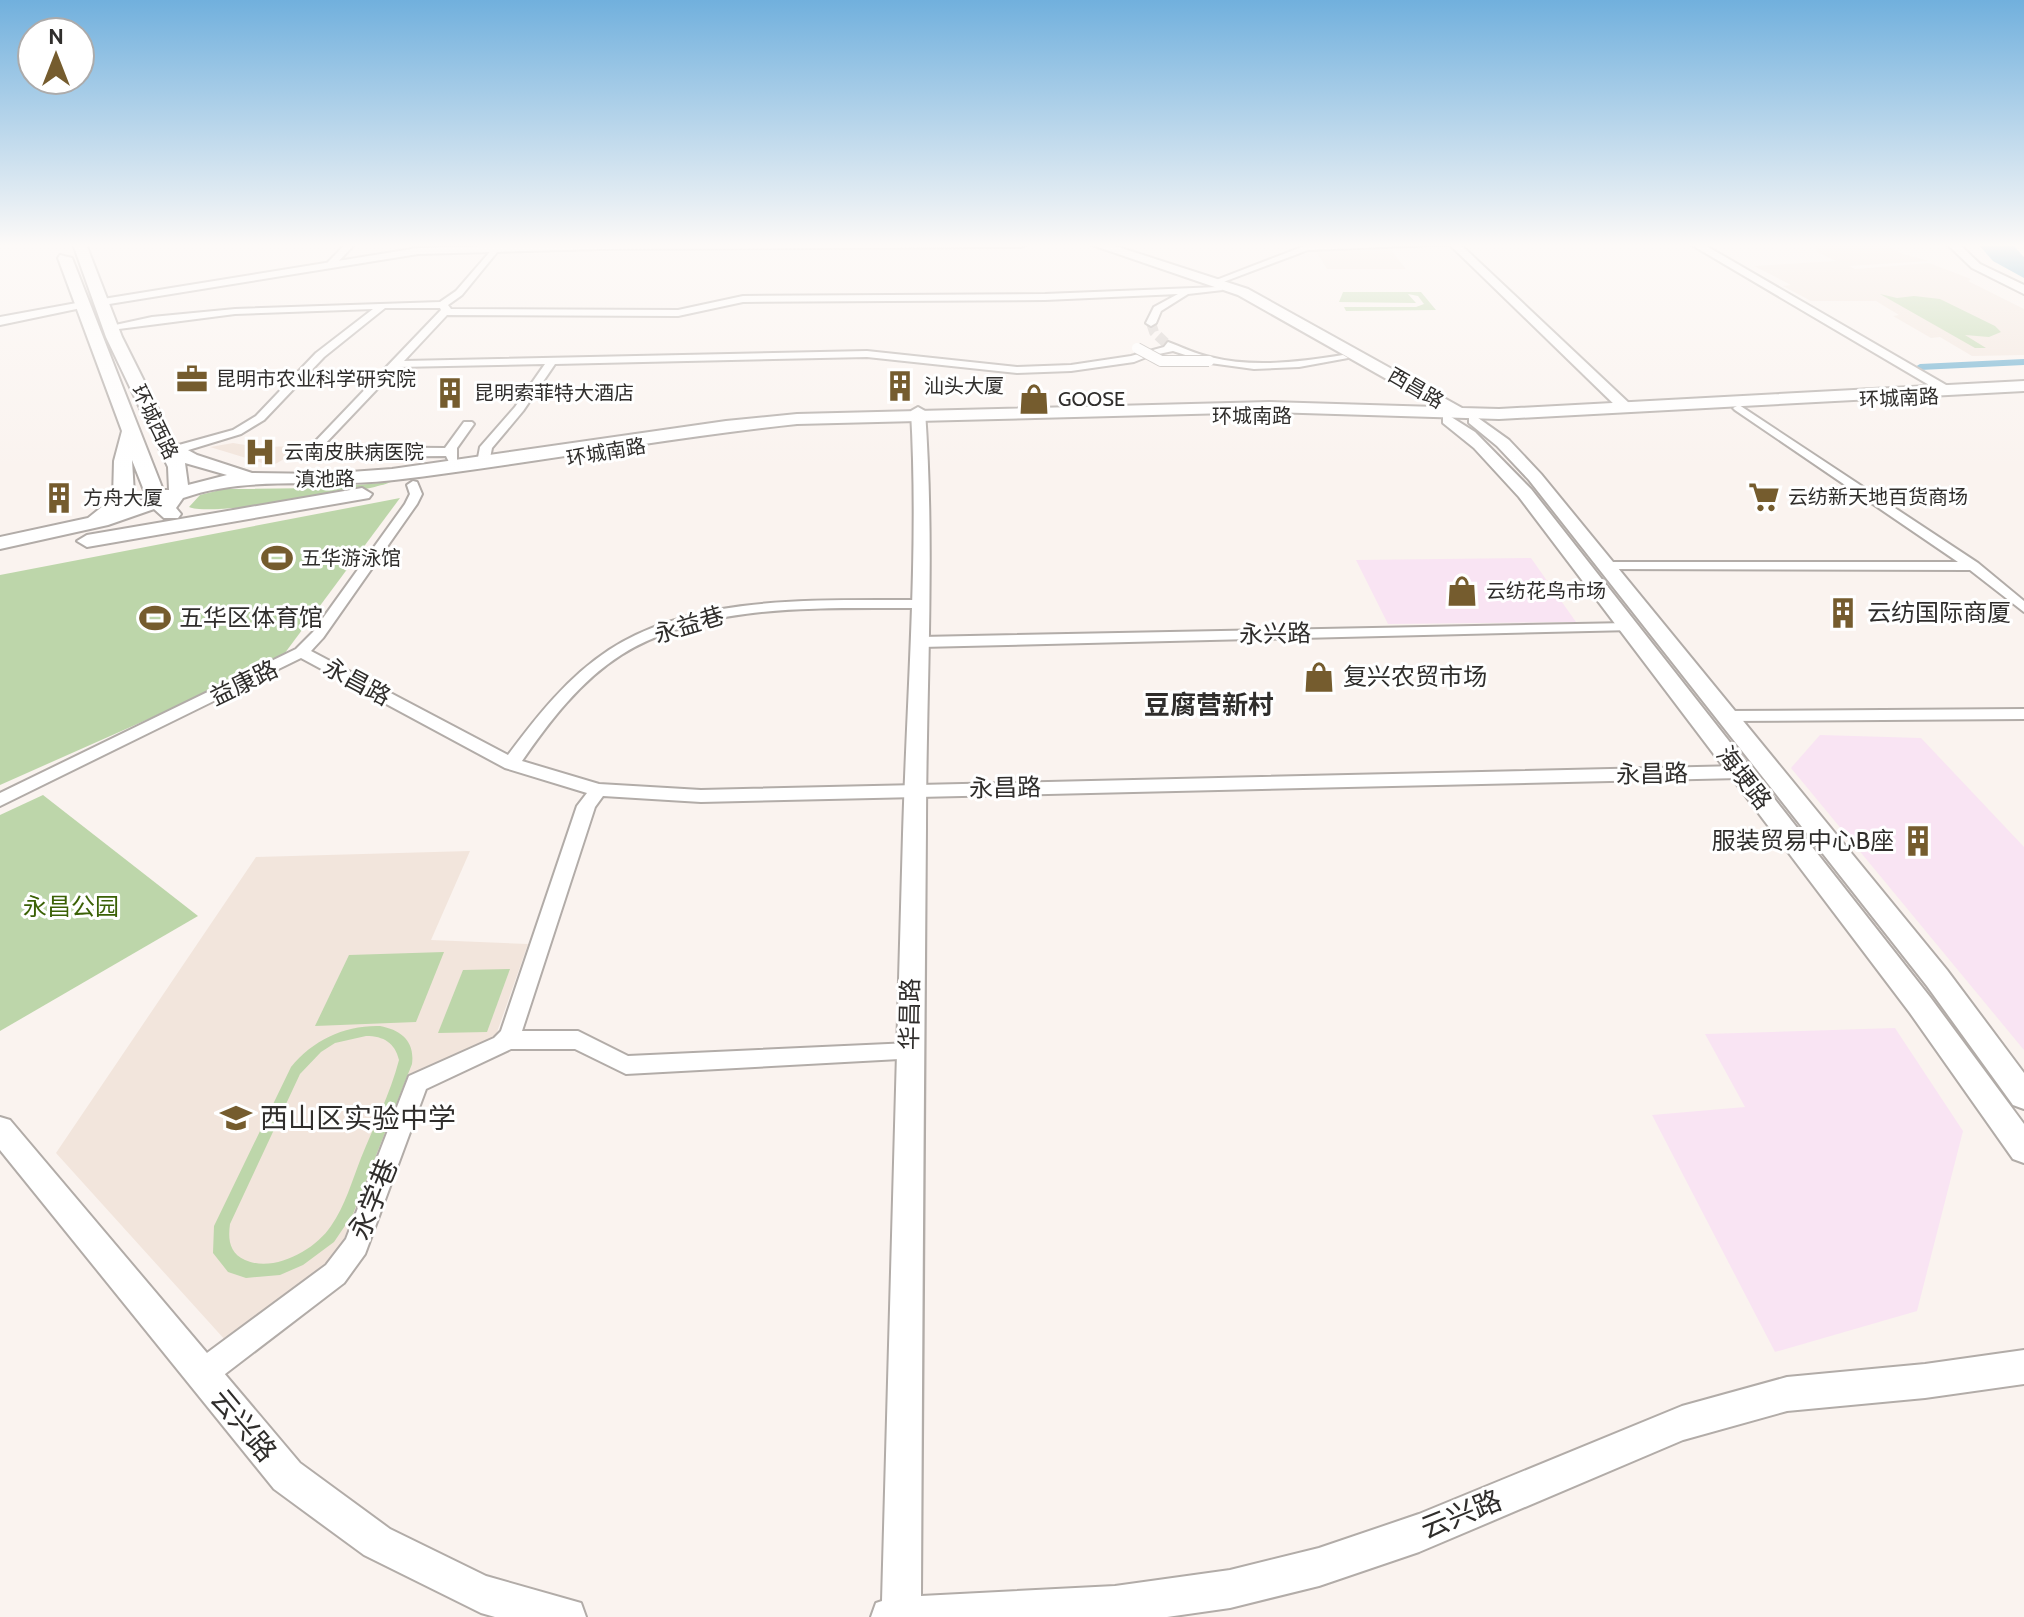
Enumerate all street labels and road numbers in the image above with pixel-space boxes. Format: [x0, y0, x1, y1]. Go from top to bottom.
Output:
street label: 西昌路 [1384, 363, 1448, 413]
street label: 环城西路 [127, 381, 183, 463]
street label: 环城南路 [1858, 384, 1940, 412]
street label: 环城南路 [1212, 404, 1292, 428]
street label: 环城南路 [565, 433, 647, 471]
street label: 滇池路 [295, 466, 355, 492]
street label: 永益巷 [650, 600, 728, 649]
street label: 永兴路 [1239, 618, 1311, 649]
street label: 永昌路 [319, 652, 396, 711]
street label: 益康路 [205, 654, 282, 711]
street label: 海埂路 [1711, 740, 1778, 815]
street label: 永昌路 [1616, 758, 1688, 789]
street label: 永昌路 [969, 772, 1041, 803]
street label: 华昌路 [894, 978, 925, 1050]
street label: 永学巷 [342, 1154, 404, 1244]
street label: 云兴路 [204, 1382, 284, 1468]
street label: 云兴路 [1416, 1483, 1506, 1545]

